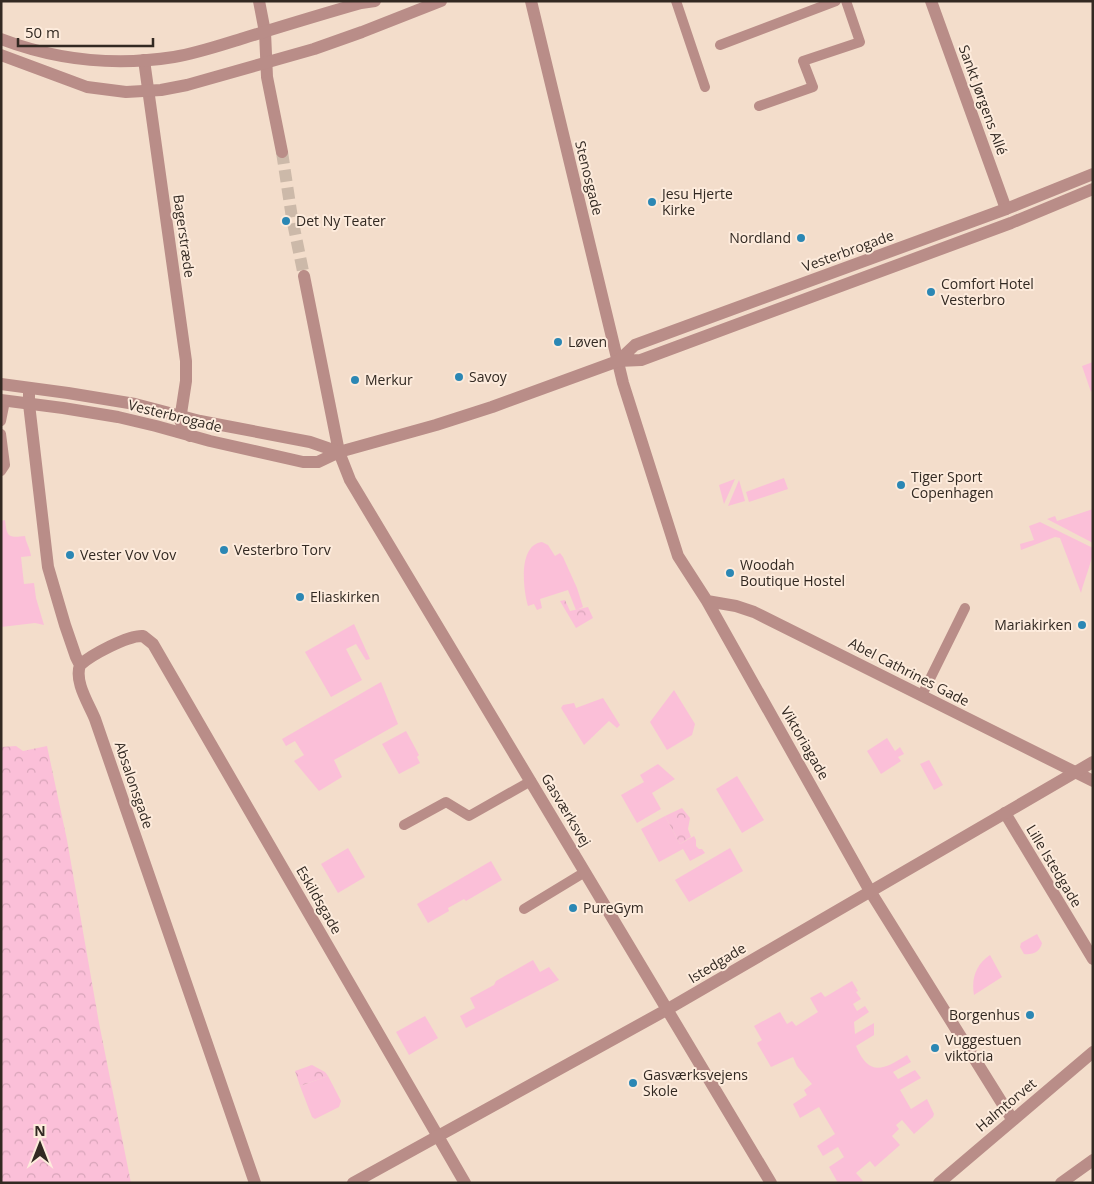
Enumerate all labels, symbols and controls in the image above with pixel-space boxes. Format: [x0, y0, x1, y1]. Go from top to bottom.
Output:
scale bar [18, 15, 152, 47]
text: 50 m [25, 22, 60, 42]
street label: Sankt Jørgens Allé [955, 42, 1012, 158]
street label: Stenosgade [571, 139, 608, 217]
place label: Jesu Hjerte Kirke [660, 184, 733, 219]
street label: Bagerstræde [169, 193, 200, 279]
marker: Jesu Hjerte Kirke [646, 196, 658, 208]
place label: Det Ny Teater [296, 211, 386, 230]
marker: Det Ny Teater [280, 215, 292, 227]
street label: Vesterbrogade [799, 225, 896, 276]
place label: Nordland [729, 228, 791, 247]
marker: Nordland [795, 232, 807, 244]
place label: Comfort Hotel Vesterbro [941, 274, 1034, 309]
marker: Comfort Hotel Vesterbro [925, 286, 937, 298]
place label: Løven [568, 332, 607, 351]
marker: Løven [552, 336, 564, 348]
place label: Savoy [469, 367, 508, 386]
place label: Merkur [365, 370, 413, 389]
marker: Savoy [453, 371, 465, 383]
marker: Merkur [349, 374, 361, 386]
street label: Vesterbrogade [126, 395, 224, 436]
place label: Tiger Sport Copenhagen [911, 467, 994, 502]
marker: Tiger Sport Copenhagen [895, 479, 907, 491]
place label: Vesterbro Torv [234, 540, 331, 559]
marker: Vesterbro Torv [218, 544, 230, 556]
place label: Vester Vov Vov [80, 545, 176, 564]
marker: Vester Vov Vov [64, 549, 76, 561]
place label: Woodah Boutique Hostel [740, 555, 845, 590]
marker: Woodah Boutique Hostel [724, 567, 736, 579]
place label: Eliaskirken [310, 587, 380, 606]
marker: Eliaskirken [294, 591, 306, 603]
place label: Mariakirken [994, 615, 1072, 634]
marker: Mariakirken [1076, 619, 1088, 631]
street label: Abel Cathrines Gade [846, 633, 973, 710]
street label: Viktoriagade [777, 703, 834, 783]
street label: Absalonsgade [111, 739, 158, 831]
street label: Gasværksvej [537, 770, 596, 850]
street label: Lille Istedgade [1022, 821, 1087, 911]
street label: Eskildsgade [292, 862, 347, 937]
place label: PureGym [583, 898, 644, 917]
marker: PureGym [567, 902, 579, 914]
street label: Istedgade [685, 938, 749, 987]
place label: Borgenhus [949, 1005, 1020, 1024]
marker: Borgenhus [1024, 1009, 1036, 1021]
place label: Vuggestuen viktoria [945, 1030, 1022, 1065]
marker: Vuggestuen viktoria [929, 1042, 941, 1054]
place label: Gasværksvejens Skole [643, 1065, 748, 1100]
street label: Halmtorvet [971, 1074, 1040, 1136]
marker: Gasværksvejens Skole [627, 1077, 639, 1089]
north arrow [15, 1119, 65, 1169]
text: N [34, 1121, 46, 1140]

